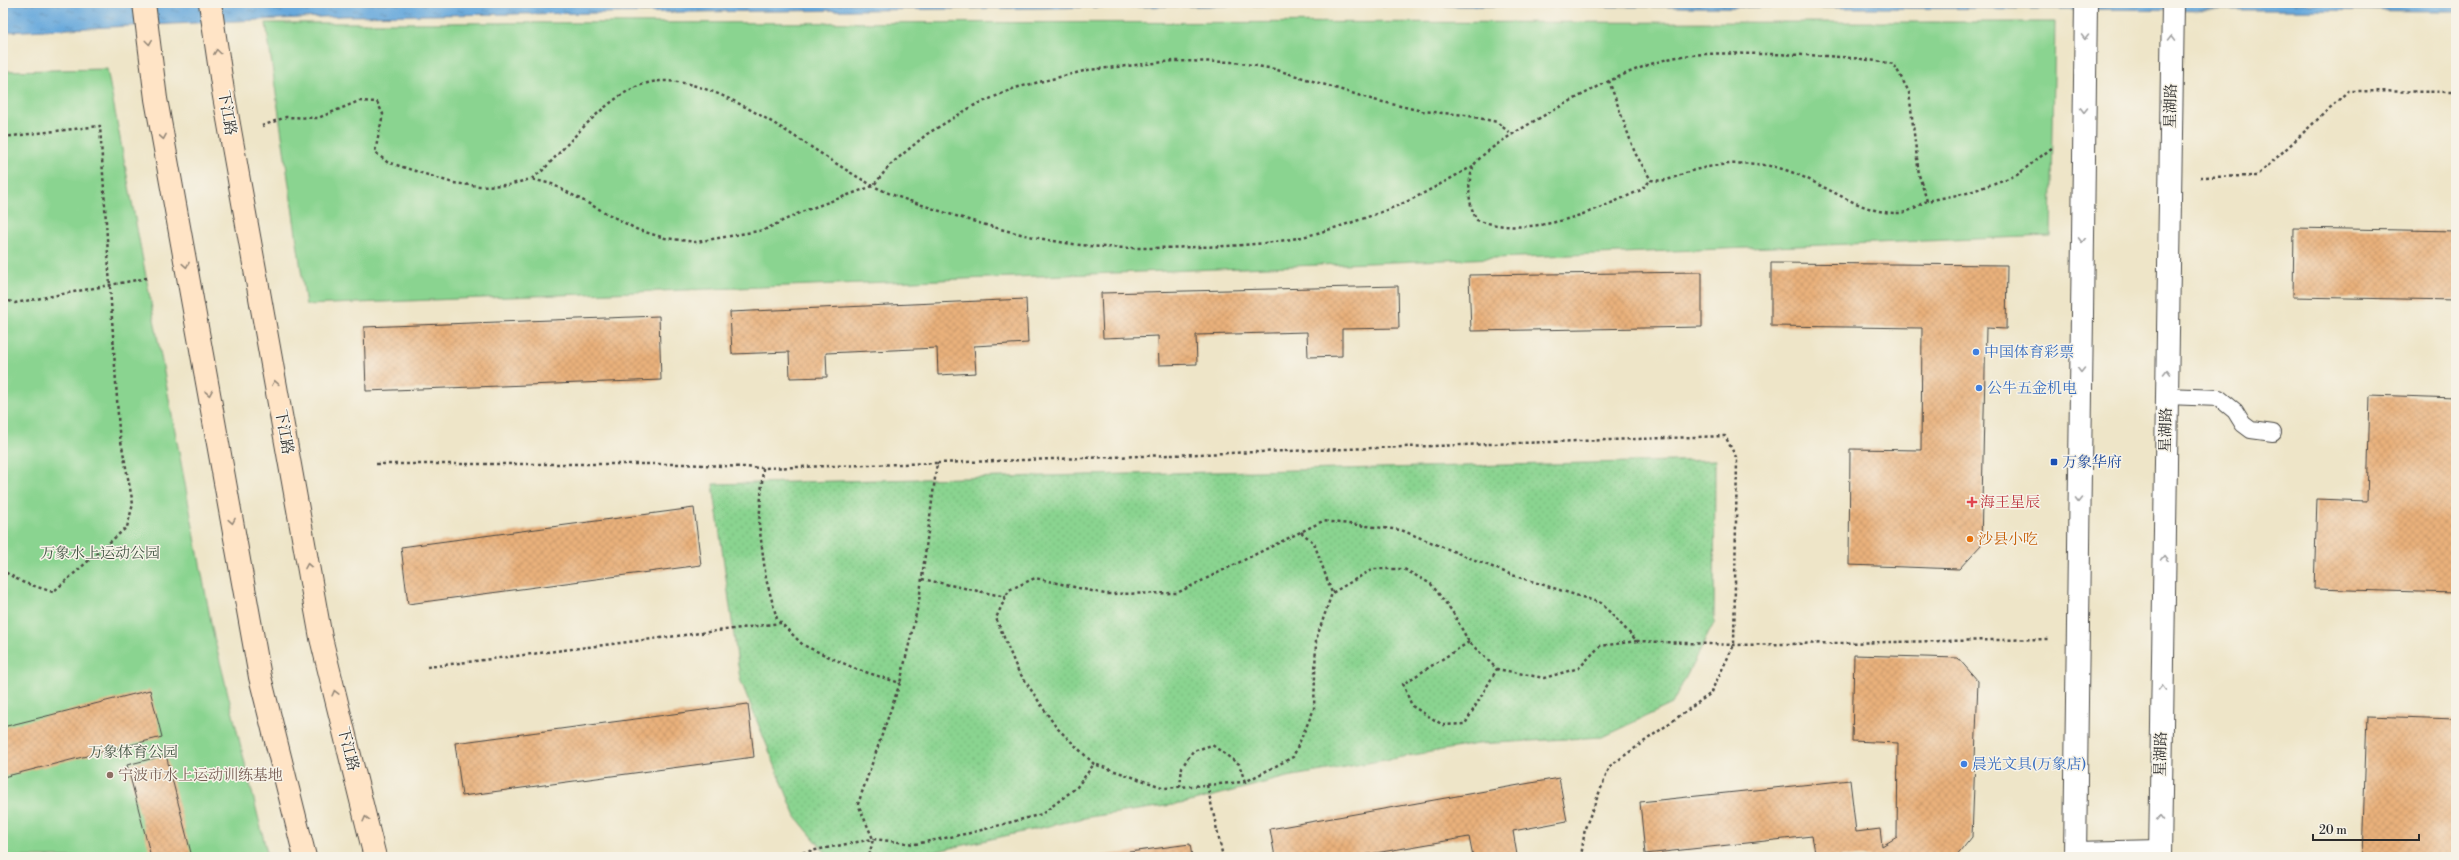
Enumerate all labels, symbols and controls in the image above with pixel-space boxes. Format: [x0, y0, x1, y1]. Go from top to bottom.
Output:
one-way arrow [2081, 34, 2089, 40]
one-way arrow [2168, 35, 2176, 41]
one-way arrow [144, 39, 153, 45]
one-way arrow [213, 49, 222, 55]
street label: 星湖路 [2161, 83, 2181, 129]
street label: 下江路 [214, 89, 240, 137]
one-way arrow [2080, 107, 2088, 113]
one-way arrow [159, 134, 167, 140]
one-way arrow [2078, 237, 2086, 243]
one-way arrow [182, 262, 190, 268]
place label: 中国体育彩票 [1984, 343, 2074, 362]
marker: 中国体育彩票 [1971, 347, 1981, 357]
one-way arrow [2077, 367, 2085, 373]
one-way arrow [2163, 369, 2171, 375]
one-way arrow [271, 379, 280, 386]
place label: 公牛五金机电 [1987, 379, 2077, 398]
marker: 公牛五金机电 [1974, 383, 1984, 393]
one-way arrow [205, 390, 213, 396]
street label: 星湖路 [2156, 407, 2176, 453]
street label: 下江路 [271, 408, 297, 456]
place label: 万象华府 [2062, 453, 2122, 472]
marker: 万象华府 [2049, 457, 2059, 467]
place label: 海王星辰 [1980, 493, 2040, 512]
marker: 海王星辰 [1967, 497, 1977, 507]
one-way arrow [2075, 497, 2083, 503]
one-way arrow [228, 518, 236, 524]
place label: 沙县小吃 [1978, 530, 2038, 549]
marker: 沙县小吃 [1965, 534, 1975, 544]
park label: 万象水上运动公园 [40, 544, 160, 563]
one-way arrow [2160, 555, 2168, 561]
one-way arrow [304, 563, 313, 569]
one-way arrow [2158, 685, 2166, 691]
one-way arrow [331, 690, 339, 696]
street label: 下江路 [333, 725, 363, 773]
street label: 星湖路 [2151, 731, 2171, 777]
park label: 万象体育公园 [88, 743, 178, 762]
place label: 晨光文具(万象店) [1972, 755, 2086, 774]
marker: 晨光文具(万象店) [1959, 759, 1969, 769]
place label: 宁波市水上运动训练基地 [118, 766, 283, 785]
marker: 宁波市水上运动训练基地 [105, 770, 115, 780]
one-way arrow [2156, 815, 2164, 821]
one-way arrow [362, 816, 370, 822]
scale bar [2313, 816, 2419, 842]
text: 20 m [2319, 823, 2347, 838]

